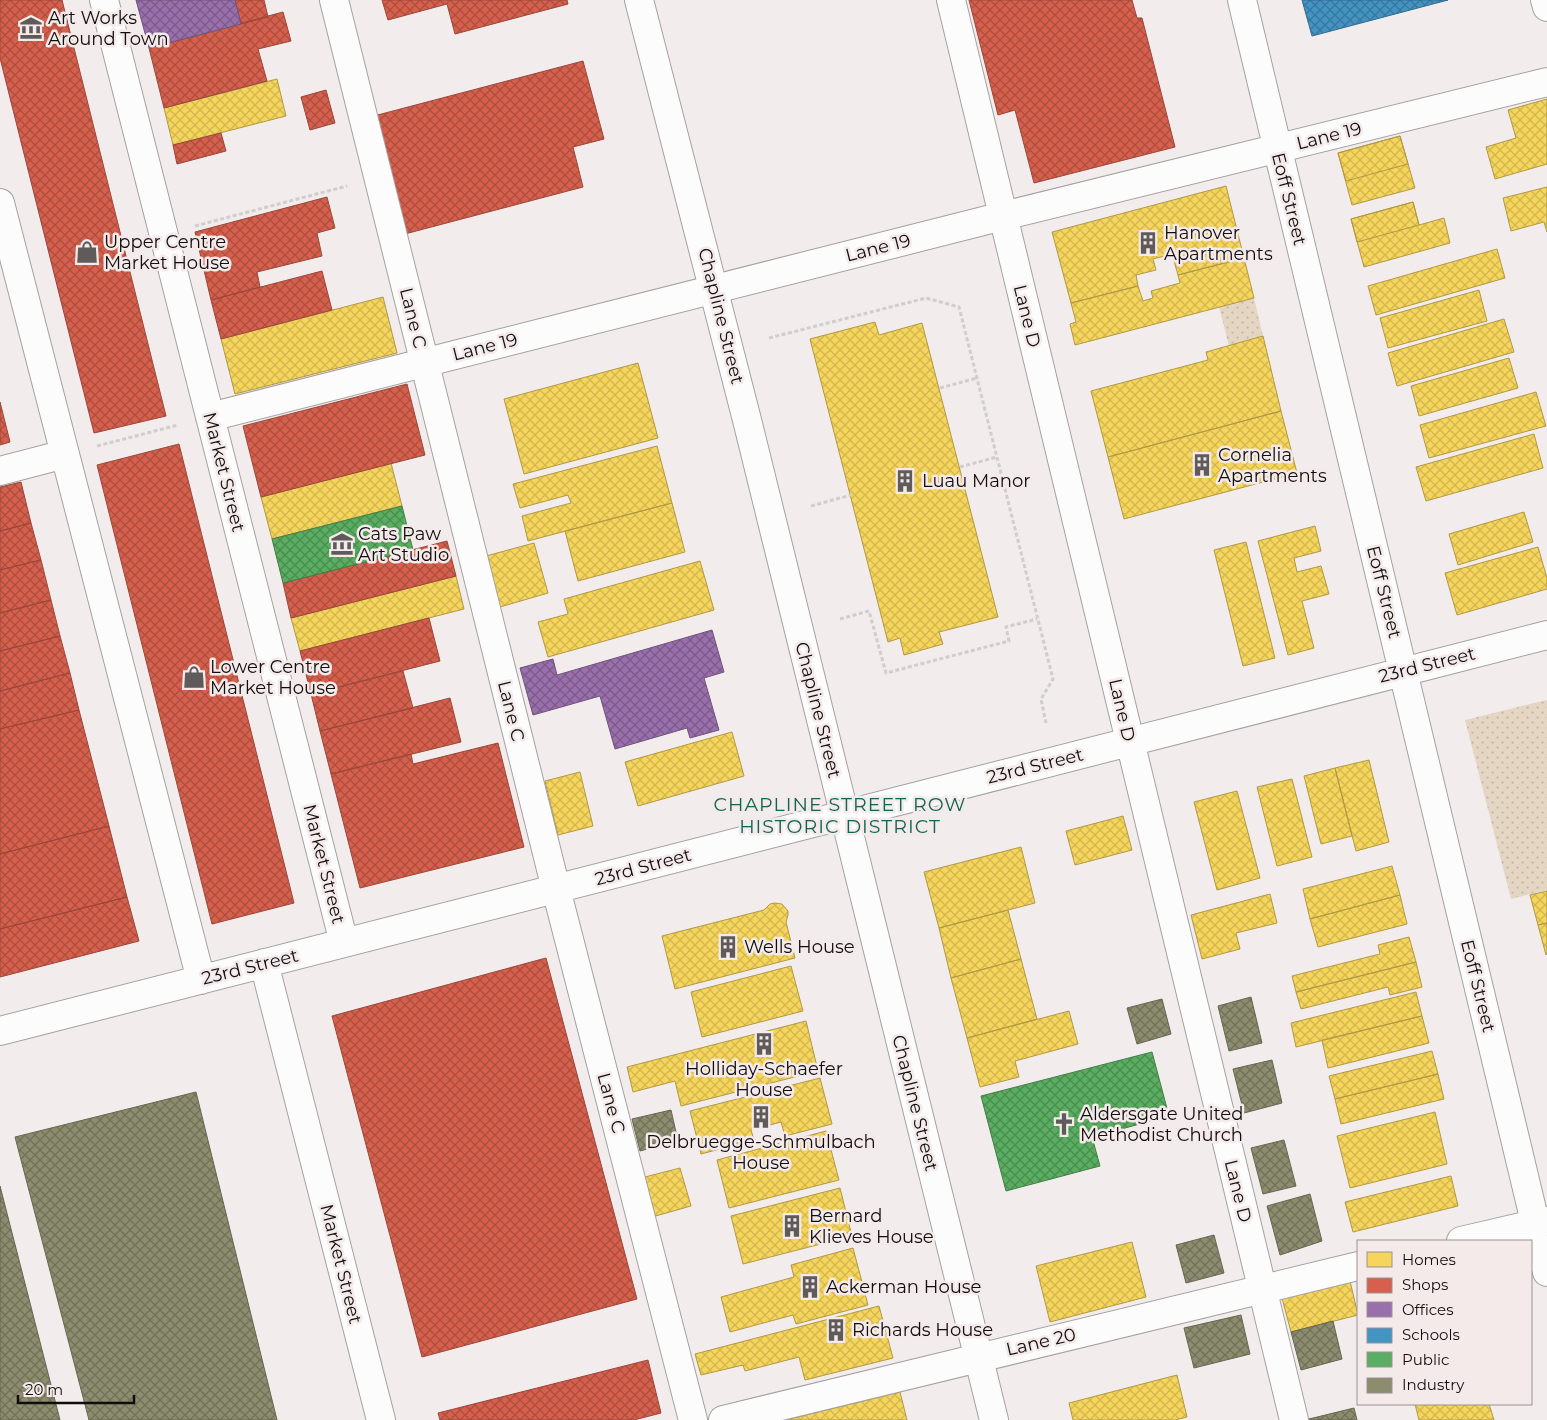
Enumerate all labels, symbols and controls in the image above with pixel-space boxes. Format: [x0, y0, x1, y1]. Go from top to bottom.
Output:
place label: Art Works Around Town [48, 7, 169, 50]
museum icon: Art Works Around Town [18, 15, 44, 41]
street label: Lane 19 [1294, 117, 1364, 155]
street label: Eoff Street [1267, 150, 1311, 248]
place label: Hanover Apartments [1164, 222, 1273, 265]
street label: Lane 19 [843, 229, 913, 267]
building icon: Hanover Apartments [1135, 230, 1161, 256]
place label: Upper Centre Market House [104, 231, 230, 274]
shop icon: Upper Centre Market House [74, 239, 100, 265]
street label: Chapline Street [693, 246, 749, 386]
street label: Lane D [1009, 282, 1045, 350]
street label: Lane C [395, 285, 431, 351]
street label: Lane 19 [450, 328, 520, 366]
street label: Market Street [198, 410, 250, 534]
place label: Cornelia Apartments [1218, 444, 1327, 487]
building icon: Cornelia Apartments [1189, 452, 1215, 478]
building icon: Luau Manor [892, 468, 918, 494]
place label: Luau Manor [922, 470, 1030, 492]
place label: Cats Paw Art Studio [358, 523, 449, 566]
museum icon: Cats Paw Art Studio [329, 531, 355, 557]
street label: Eoff Street [1362, 543, 1406, 641]
street label: Chapline Street [790, 640, 846, 780]
street label: 23rd Street [1376, 642, 1478, 688]
place label: Lower Centre Market House [210, 656, 336, 699]
shop icon: Lower Centre Market House [181, 664, 207, 690]
street label: Lane D [1104, 676, 1140, 744]
street label: Lane C [493, 678, 529, 744]
street label: 23rd Street [984, 743, 1086, 789]
district label: CHAPLINE STREET ROW HISTORIC DISTRICT [714, 793, 966, 838]
street label: Market Street [298, 802, 350, 926]
street label: 23rd Street [592, 844, 694, 890]
building icon: Wells House [715, 934, 741, 960]
place label: Wells House [744, 936, 855, 958]
street label: Eoff Street [1456, 937, 1500, 1035]
street label: 23rd Street [199, 944, 301, 990]
building icon: Holliday-Schaefer House [751, 1031, 777, 1057]
street label: Chapline Street [887, 1033, 943, 1173]
place label: Holliday-Schaefer House [685, 1058, 843, 1101]
street label: Lane C [592, 1070, 630, 1136]
place label: Aldersgate United Methodist Church [1080, 1103, 1243, 1146]
building icon: Delbruegge-Schmulbach House [748, 1104, 774, 1130]
church icon: Aldersgate United Methodist Church [1051, 1111, 1077, 1137]
place label: Delbruegge-Schmulbach House [646, 1131, 876, 1174]
street label: Lane D [1220, 1157, 1256, 1225]
street label: Market Street [315, 1202, 367, 1326]
place label: Bernard Klieves House [809, 1205, 934, 1248]
building icon: Bernard Klieves House [779, 1213, 805, 1239]
legend [1357, 1240, 1532, 1405]
text: Homes [1402, 1250, 1456, 1269]
building icon: Ackerman House [797, 1274, 823, 1300]
text: Shops [1402, 1275, 1448, 1294]
place label: Ackerman House [826, 1276, 982, 1298]
text: Offices [1402, 1300, 1454, 1319]
building icon: Richards House [823, 1317, 849, 1343]
place label: Richards House [852, 1319, 993, 1341]
street label: Lane 20 [1004, 1323, 1078, 1361]
text: Schools [1402, 1325, 1460, 1344]
text: Public [1402, 1350, 1450, 1369]
scale bar [18, 1372, 134, 1404]
text: Industry [1402, 1375, 1465, 1394]
text: 20 m [25, 1380, 63, 1399]

